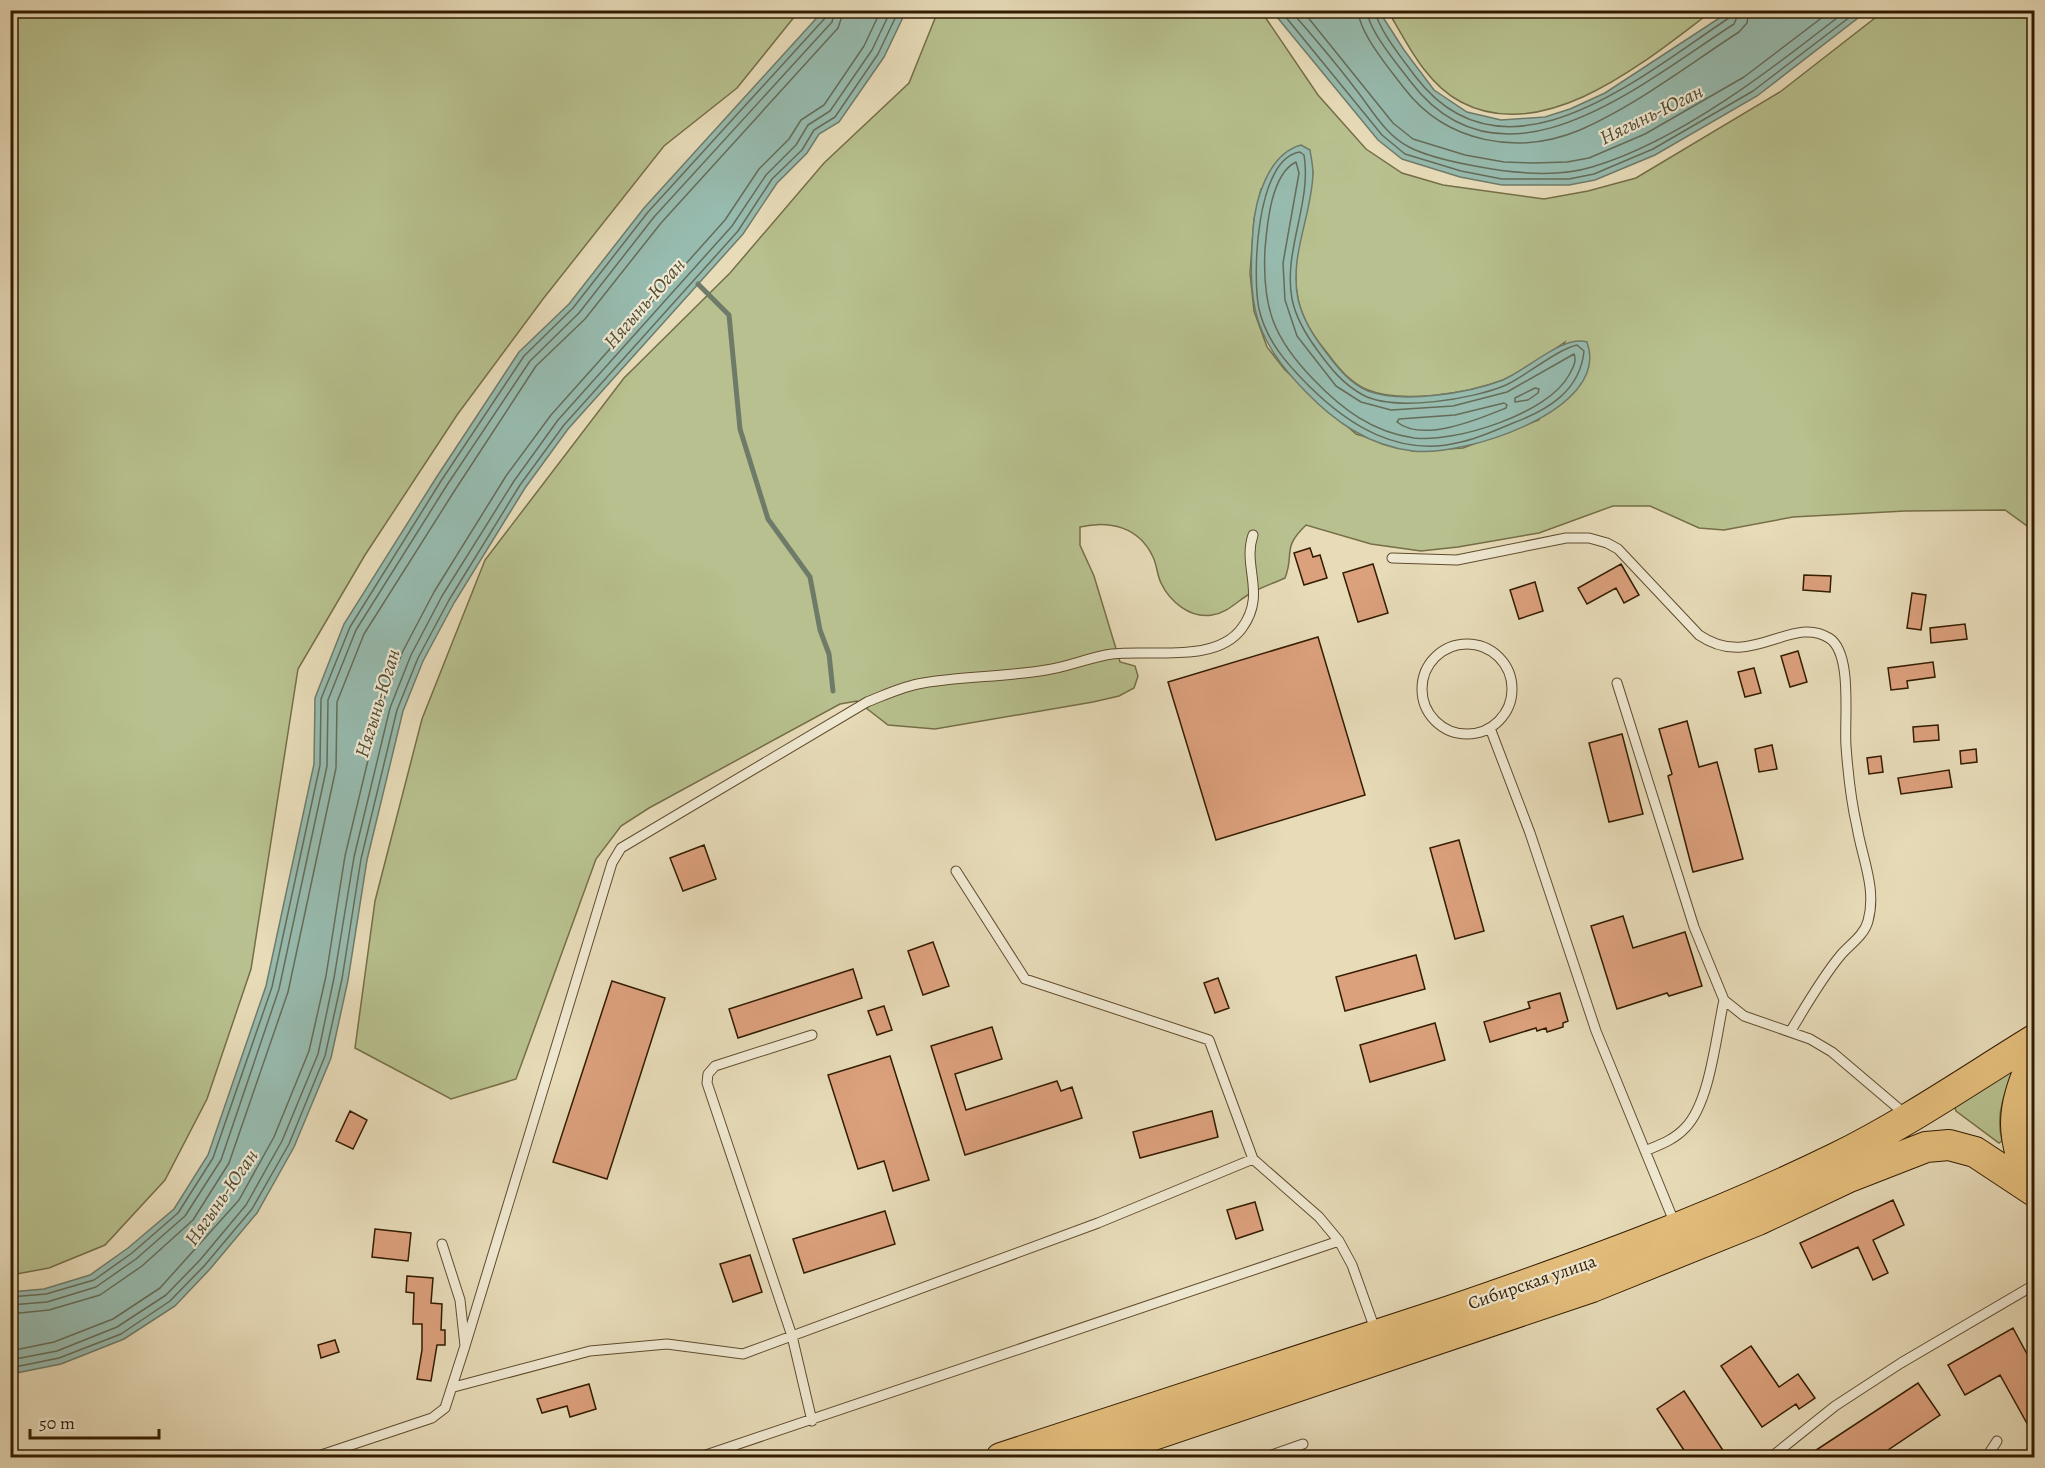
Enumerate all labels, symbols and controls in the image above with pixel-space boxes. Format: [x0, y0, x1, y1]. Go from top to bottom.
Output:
water label: Нягынь-Юган [1595, 78, 1708, 151]
water label: Нягынь-Юган [597, 252, 691, 355]
water label: Нягынь-Юган [348, 646, 407, 761]
water label: Нягынь-Юган [178, 1144, 265, 1251]
street label: Сибирская улица [1465, 1249, 1600, 1315]
scale bar [30, 1402, 159, 1440]
text: 50 m [39, 1411, 75, 1435]

